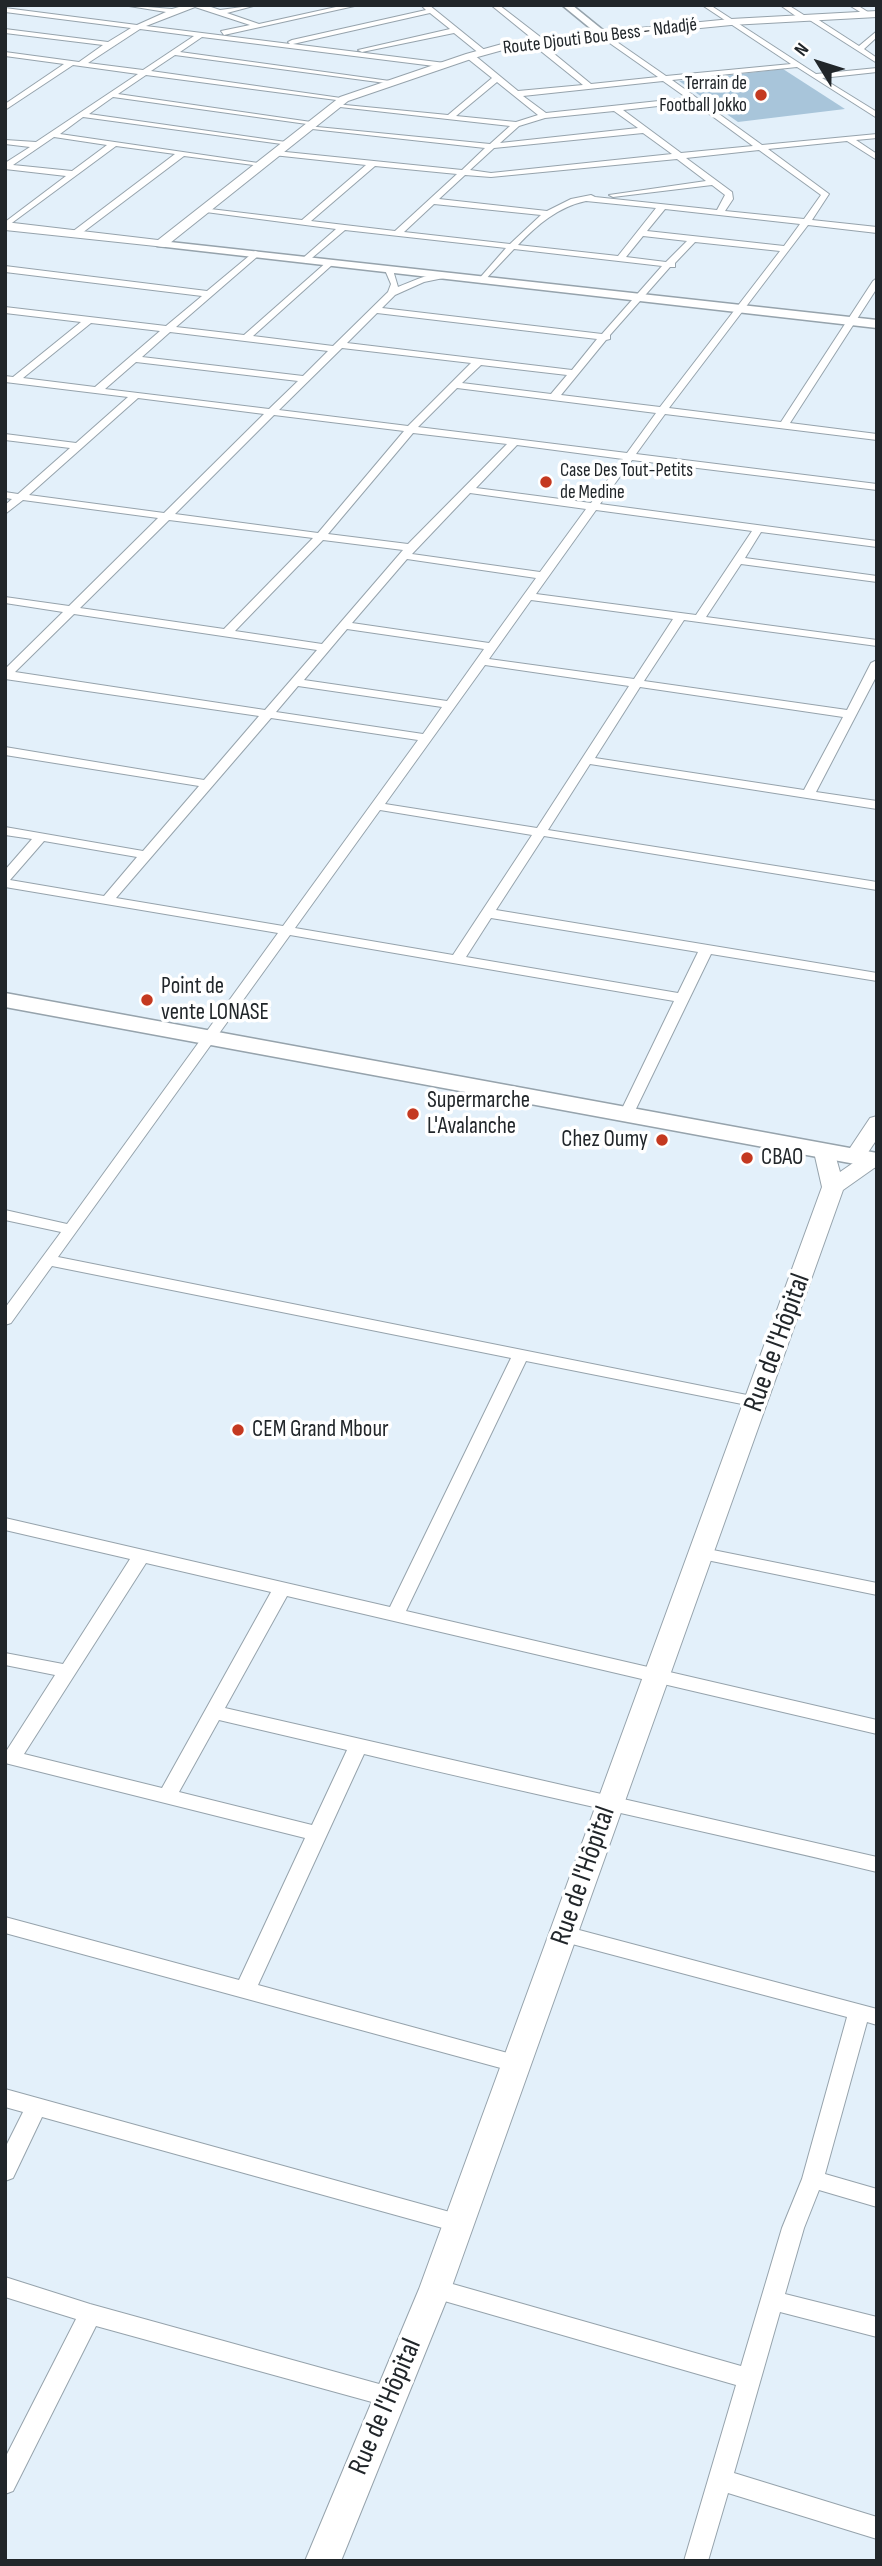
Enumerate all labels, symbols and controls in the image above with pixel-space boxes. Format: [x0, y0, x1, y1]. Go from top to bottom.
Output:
street label: Route Djouti Bou Bess - Ndadjé [502, 14, 698, 60]
north arrow [784, 28, 854, 98]
text: N [790, 39, 814, 61]
place label: Terrain de Football Jokko [659, 73, 747, 117]
marker: Terrain de Football Jokko [753, 87, 769, 103]
place label: Case Des Tout-Petits de Medine [560, 460, 693, 504]
marker: Case Des Tout-Petits de Medine [538, 474, 554, 490]
place label: Point de vente LONASE [161, 973, 269, 1027]
marker: Point de vente LONASE [139, 992, 155, 1008]
place label: Supermarche L'Avalanche [427, 1087, 530, 1141]
marker: Supermarche L'Avalanche [405, 1106, 421, 1122]
place label: Chez Oumy [561, 1126, 648, 1154]
marker: Chez Oumy [654, 1132, 670, 1148]
place label: CBAO [761, 1144, 803, 1172]
marker: CBAO [739, 1150, 755, 1166]
street label: Rue de l'Hôpital [738, 1269, 818, 1417]
place label: CEM Grand Mbour [252, 1416, 389, 1444]
marker: CEM Grand Mbour [230, 1422, 246, 1438]
street label: Rue de l'Hôpital [545, 1802, 623, 1950]
street label: Rue de l'Hôpital [342, 2334, 430, 2480]

